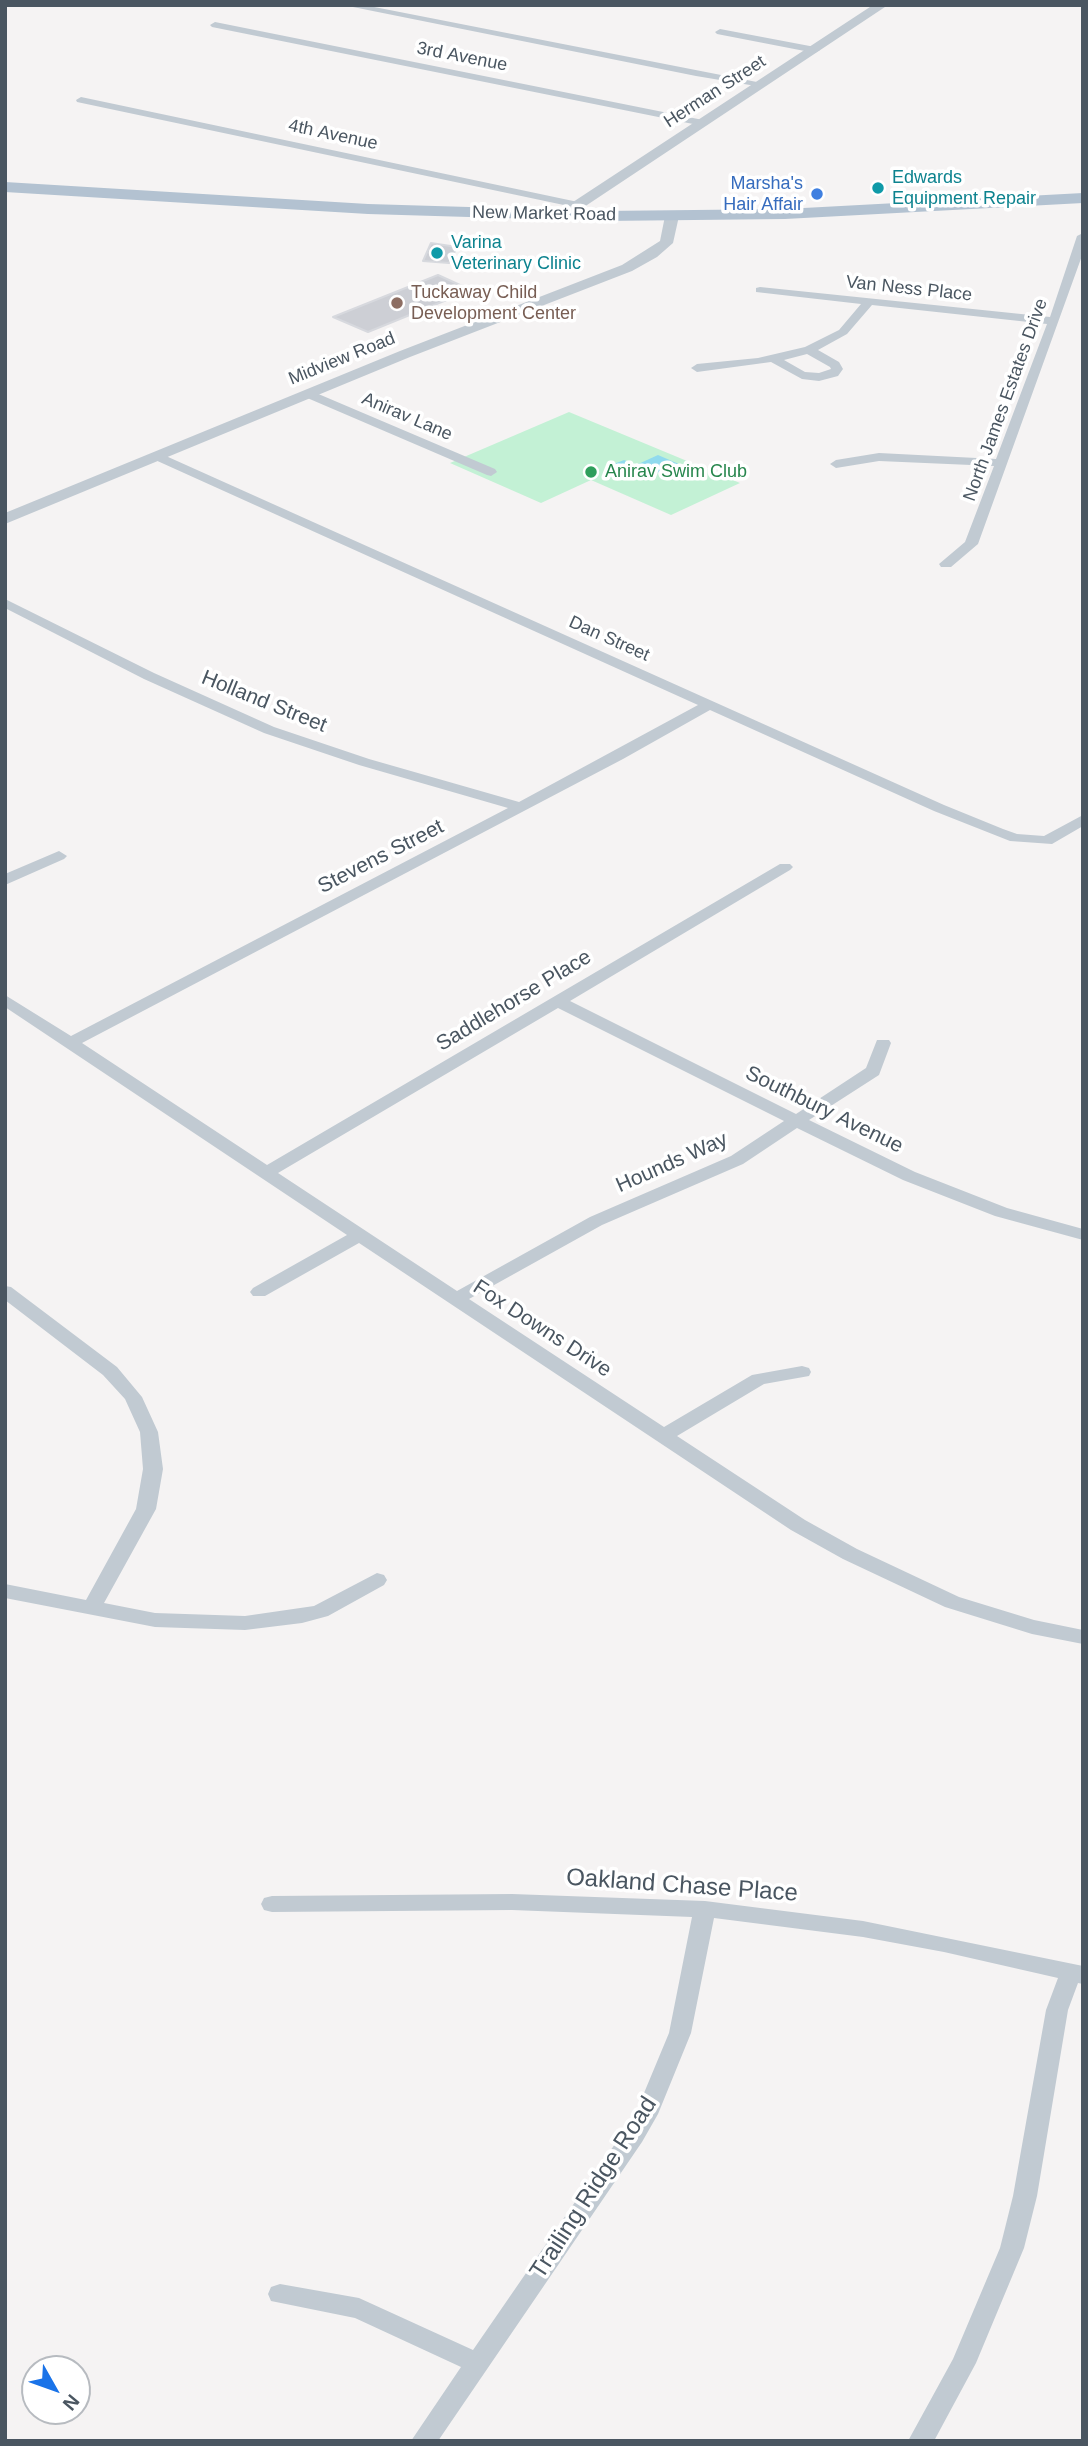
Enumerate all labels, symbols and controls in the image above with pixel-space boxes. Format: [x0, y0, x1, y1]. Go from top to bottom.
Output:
street label: 3rd Avenue [415, 38, 509, 76]
street label: Herman Street [660, 51, 770, 133]
street label: 4th Avenue [286, 115, 380, 155]
place label: Edwards Equipment Repair [892, 167, 1036, 210]
place label: Marsha's Hair Affair [723, 173, 803, 216]
marker: Edwards Equipment Repair [870, 180, 886, 196]
marker: Marsha's Hair Affair [809, 186, 825, 202]
street label: New Market Road [472, 202, 616, 226]
place label: Varina Veterinary Clinic [451, 232, 581, 274]
marker: Varina Veterinary Clinic [429, 245, 445, 261]
street label: Van Ness Place [845, 272, 973, 306]
place label: Tuckaway Child Development Center [411, 282, 576, 324]
marker: Tuckaway Child Development Center [389, 295, 405, 311]
street label: North James Estates Drive [959, 296, 1053, 504]
street label: Midview Road [286, 328, 398, 390]
street label: Anirav Lane [359, 388, 455, 446]
place label: Anirav Swim Club [605, 461, 747, 483]
marker: Anirav Swim Club [583, 464, 599, 480]
street label: Dan Street [565, 612, 653, 666]
street label: Holland Street [198, 665, 330, 739]
street label: Stevens Street [314, 815, 448, 899]
street label: Saddlehorse Place [432, 945, 596, 1057]
street label: Southbury Avenue [741, 1061, 907, 1159]
street label: Hounds Way [612, 1127, 732, 1199]
street label: Fox Downs Drive [468, 1275, 616, 1383]
street label: Oakland Chase Place [565, 1864, 799, 1908]
street label: Trailing Ridge Road [524, 2092, 664, 2284]
north arrow [21, 2355, 91, 2425]
text: N [58, 2391, 83, 2415]

